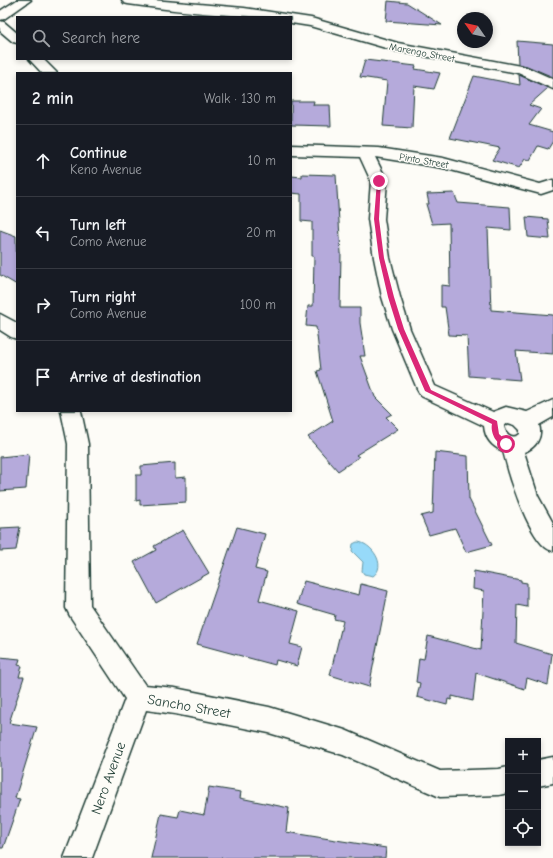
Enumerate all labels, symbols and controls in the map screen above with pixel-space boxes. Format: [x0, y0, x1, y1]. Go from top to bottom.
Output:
north arrow [457, 12, 493, 48]
search box [16, 16, 292, 60]
icon: search [30, 27, 52, 49]
text: Search here [62, 29, 140, 47]
street label: Marengo Street [388, 41, 457, 65]
text: 2 min [32, 89, 73, 108]
text: Walk · 130 m [204, 91, 276, 106]
text: Continue [70, 144, 127, 162]
icon: ahead [32, 150, 54, 172]
street label: Pinto Street [398, 151, 450, 171]
text: 10 m [248, 153, 276, 168]
text: Keno Avenue [70, 162, 142, 177]
route end [370, 172, 388, 190]
text: Turn left [70, 216, 126, 234]
icon: left [32, 222, 54, 244]
text: 20 m [246, 225, 276, 240]
text: Como Avenue [70, 234, 146, 249]
text: Turn right [70, 288, 136, 306]
icon: right [32, 294, 54, 316]
text: 100 m [240, 297, 276, 312]
text: Como Avenue [70, 306, 146, 321]
icon: arrive [32, 366, 54, 388]
text: Arrive at destination [70, 368, 201, 386]
route start [497, 435, 515, 453]
street label: Sancho Street [146, 691, 233, 722]
map controls [505, 738, 541, 846]
button: + [505, 738, 541, 774]
street label: Nero Avenue [87, 739, 129, 817]
button: − [505, 774, 541, 810]
button: locate [505, 810, 541, 846]

